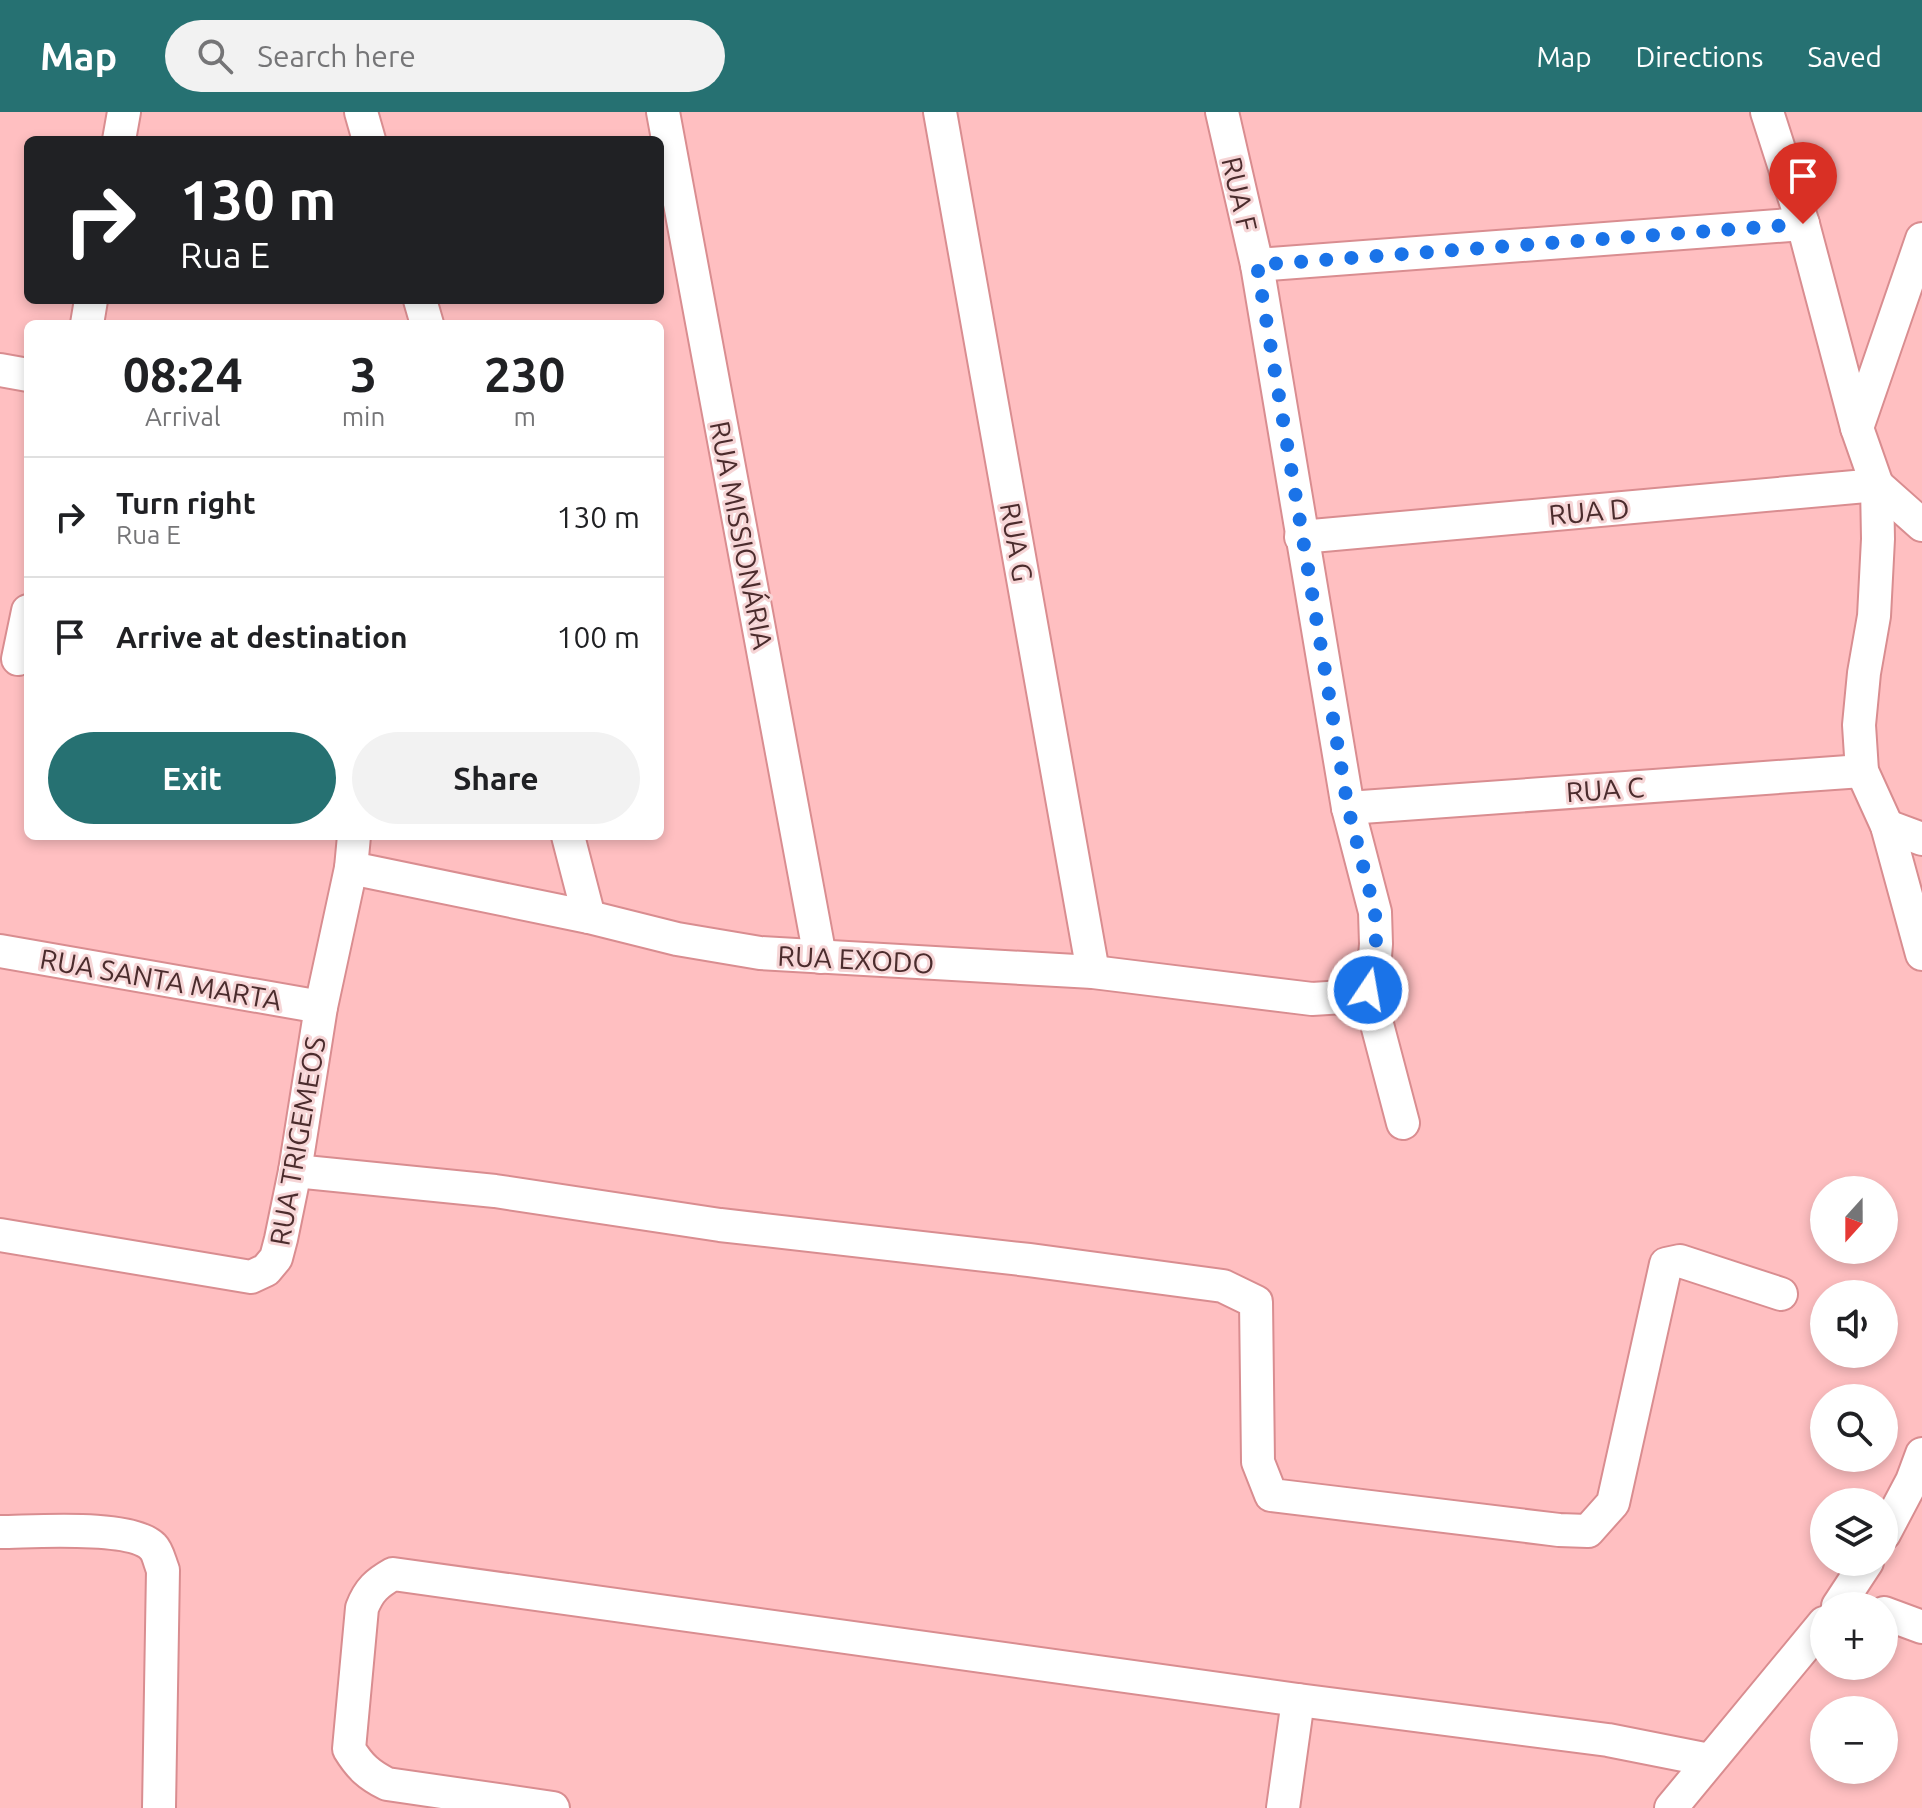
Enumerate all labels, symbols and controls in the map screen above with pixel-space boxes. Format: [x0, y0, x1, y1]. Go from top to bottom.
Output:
search box [165, 20, 725, 92]
icon: search [193, 34, 237, 78]
text: Map [40, 35, 117, 77]
text: Search here [257, 39, 416, 73]
text: Map [1536, 41, 1592, 72]
text: Directions [1636, 41, 1763, 72]
text: Saved [1807, 41, 1882, 72]
pin [1769, 142, 1837, 224]
street label: RUA F [1216, 154, 1264, 234]
icon: arrive [1781, 154, 1825, 198]
icon: right [48, 168, 152, 272]
text: 130 m [180, 168, 336, 231]
text: Rua E [180, 234, 270, 275]
text: 08:24 [123, 347, 243, 401]
text: 3 [350, 347, 377, 401]
text: 230 [484, 347, 565, 401]
text: Arrival [145, 402, 221, 431]
text: min [342, 402, 385, 431]
text: m [513, 402, 536, 431]
street label: RUA MISSIONÁRIA [705, 418, 780, 652]
text: Turn right [116, 486, 256, 520]
street label: RUA D [1547, 492, 1631, 530]
icon: right [48, 495, 92, 539]
text: 130 m [556, 500, 640, 534]
street label: RUA G [995, 500, 1039, 584]
text: Rua E [116, 520, 181, 549]
icon: arrive [48, 615, 92, 659]
text: Arrive at destination [116, 620, 408, 654]
text: 100 m [556, 620, 640, 654]
button: Exit [48, 732, 336, 824]
button: Share [352, 732, 640, 824]
street label: RUA C [1565, 771, 1645, 807]
street label: RUA EXODO [777, 939, 935, 979]
street label: RUA SANTA MARTA [38, 942, 284, 1016]
position arrow [1326, 948, 1410, 1032]
street label: RUA TRIGEMEOS [263, 1034, 331, 1248]
north arrow [1810, 1176, 1898, 1264]
map controls [1810, 1176, 1898, 1784]
button: sound [1810, 1280, 1898, 1368]
button: search [1810, 1384, 1898, 1472]
button: layers [1810, 1488, 1898, 1576]
button: + [1810, 1592, 1898, 1680]
button: − [1810, 1696, 1898, 1784]

